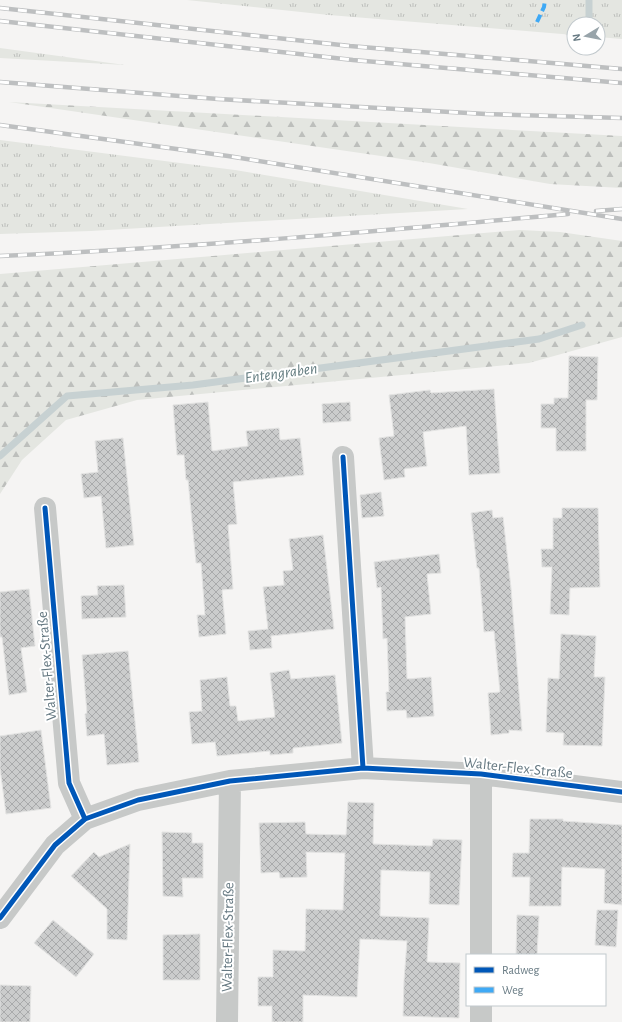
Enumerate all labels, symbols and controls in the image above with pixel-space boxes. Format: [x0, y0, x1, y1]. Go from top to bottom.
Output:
north arrow [566, 16, 606, 56]
text: N [571, 33, 583, 42]
water label: Entengraben [244, 360, 318, 386]
street label: Walter-Flex-Straße [35, 611, 59, 721]
street label: Walter-Flex-Straße [463, 755, 573, 781]
street label: Walter-Flex-Straße [220, 882, 236, 992]
legend [466, 954, 606, 1006]
text: Radweg [502, 964, 539, 976]
text: Weg [502, 984, 524, 996]

